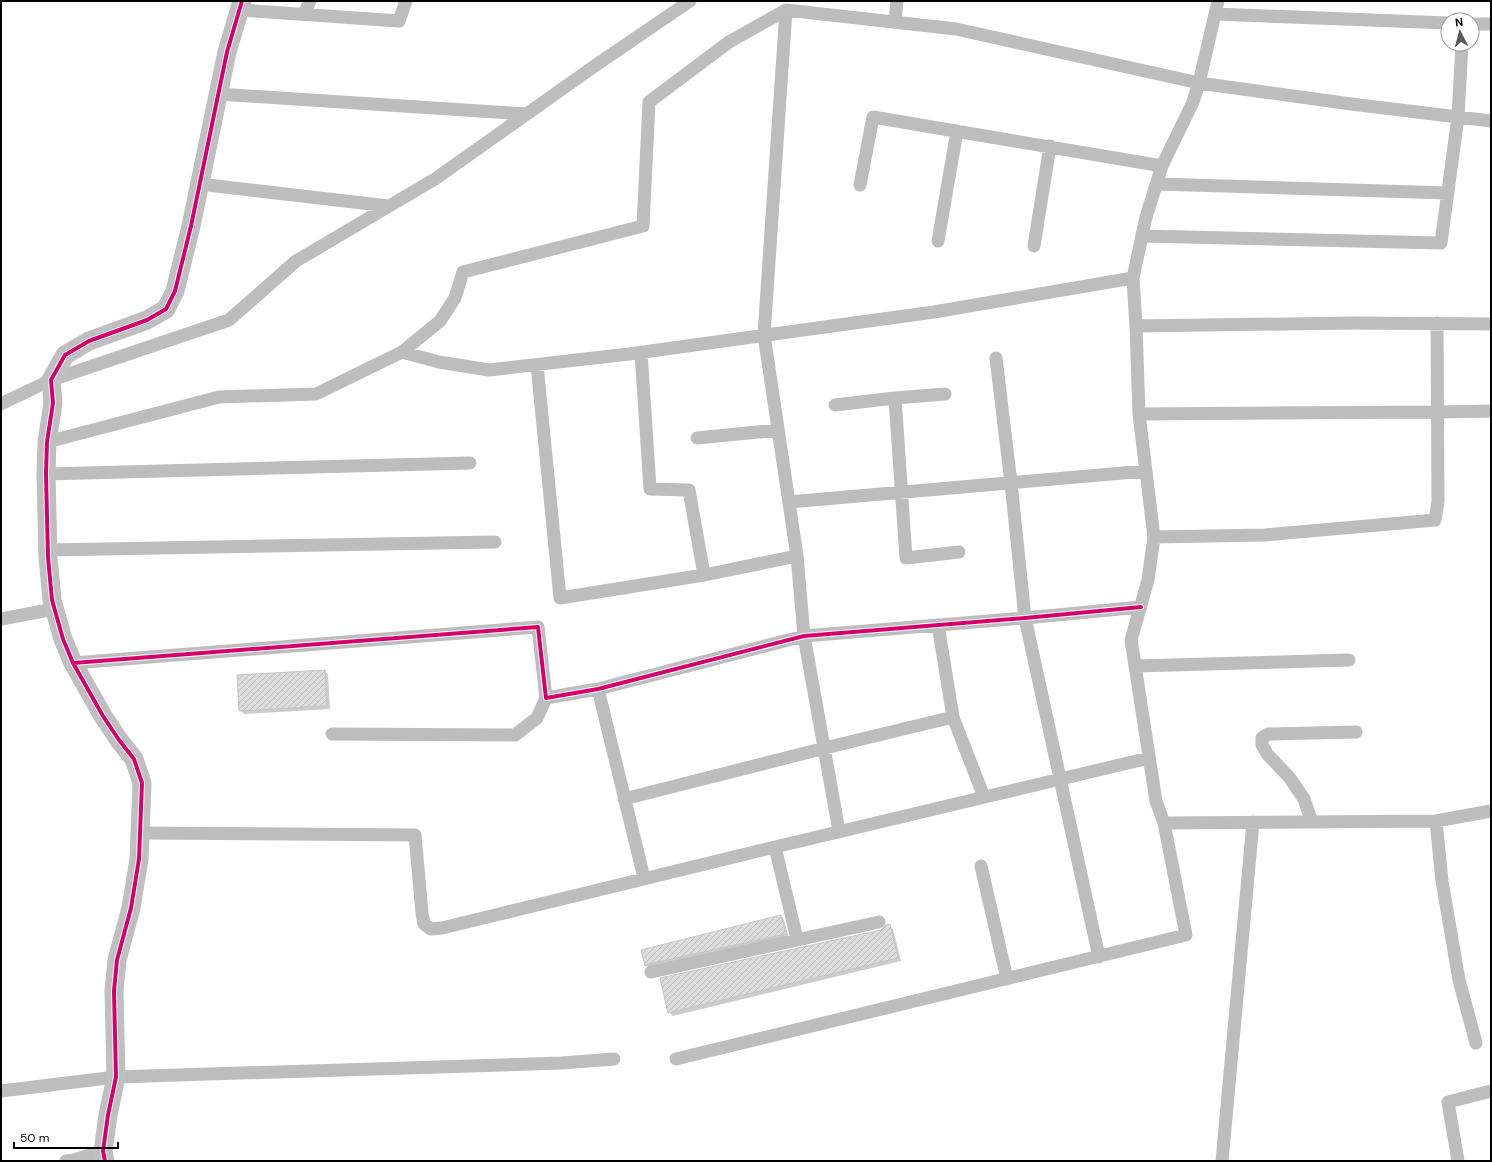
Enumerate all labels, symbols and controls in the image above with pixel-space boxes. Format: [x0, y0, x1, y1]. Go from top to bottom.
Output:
north arrow [1440, 12, 1480, 52]
text: N [1454, 15, 1464, 29]
scale bar [14, 1124, 118, 1150]
text: 50 m [20, 1130, 49, 1146]

